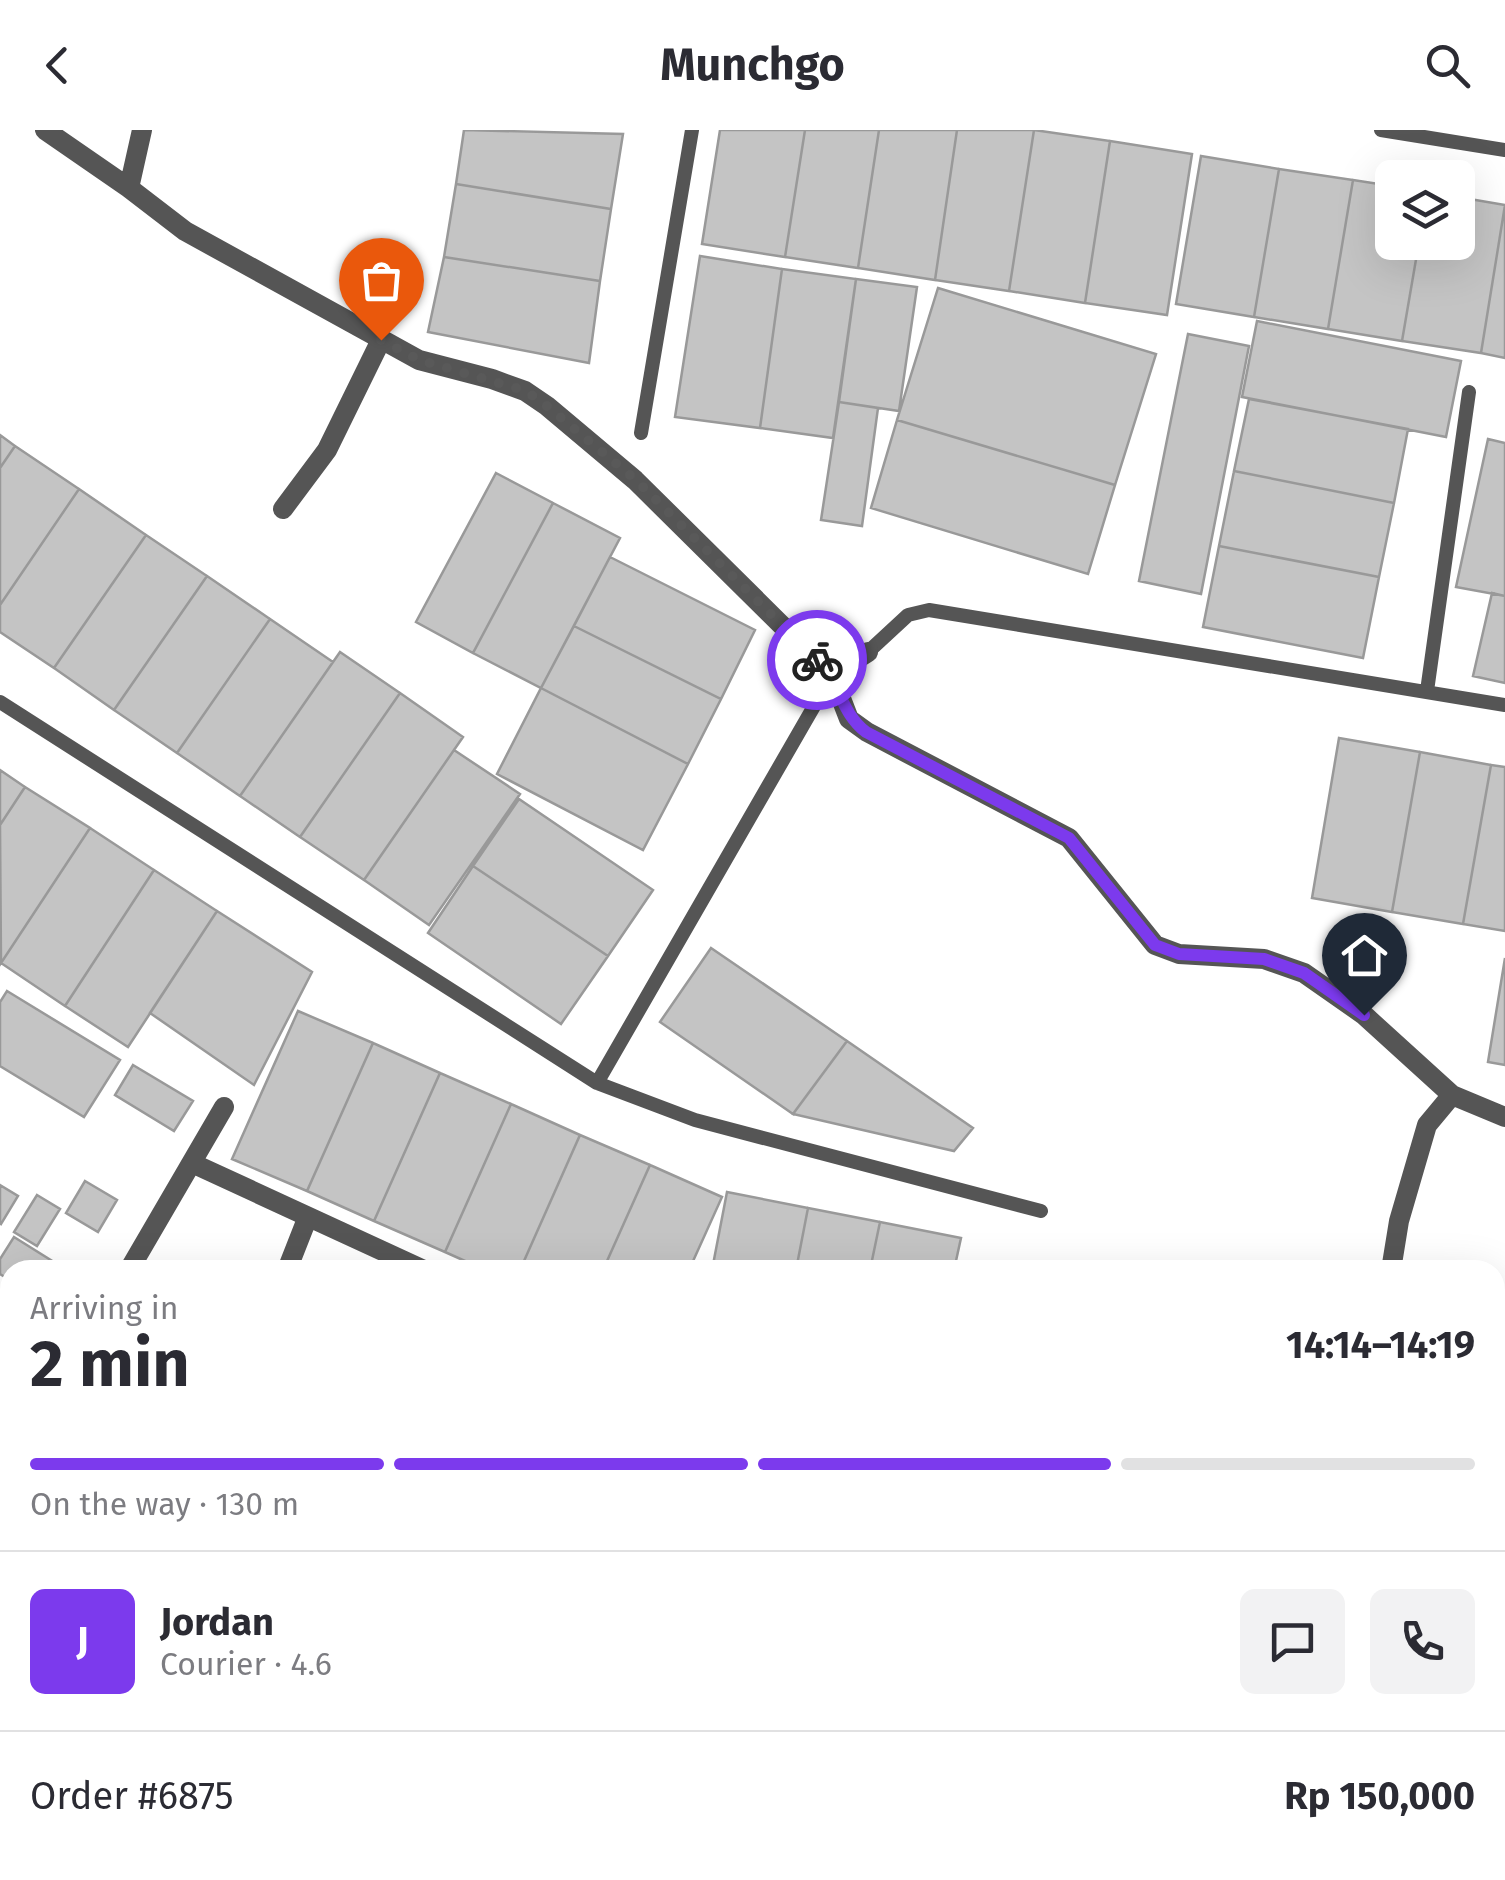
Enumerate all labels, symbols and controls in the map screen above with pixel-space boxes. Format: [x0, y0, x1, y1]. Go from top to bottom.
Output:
icon: back [30, 38, 85, 93]
text: Munchgo [660, 38, 845, 92]
icon: search [1420, 38, 1475, 93]
map controls [1375, 160, 1475, 260]
button: layers [1375, 160, 1475, 260]
pin [339, 238, 424, 341]
icon: bag [354, 253, 409, 308]
courier [767, 610, 867, 710]
icon: bike [790, 633, 845, 688]
pin [1322, 913, 1407, 1016]
icon: home [1337, 928, 1392, 983]
text: Arriving in [30, 1289, 178, 1327]
text: 14:14–14:19 [1286, 1322, 1475, 1368]
text: 2 min [30, 1325, 190, 1403]
text: On the way · 130 m [30, 1485, 299, 1523]
button: chat [1240, 1589, 1345, 1694]
button: phone [1370, 1589, 1475, 1694]
text: Jordan [160, 1599, 274, 1645]
text: J [76, 1618, 89, 1664]
text: Courier · 4.6 [160, 1645, 332, 1683]
text: Order #6875 [30, 1773, 234, 1819]
text: Rp 150,000 [1284, 1773, 1475, 1819]

